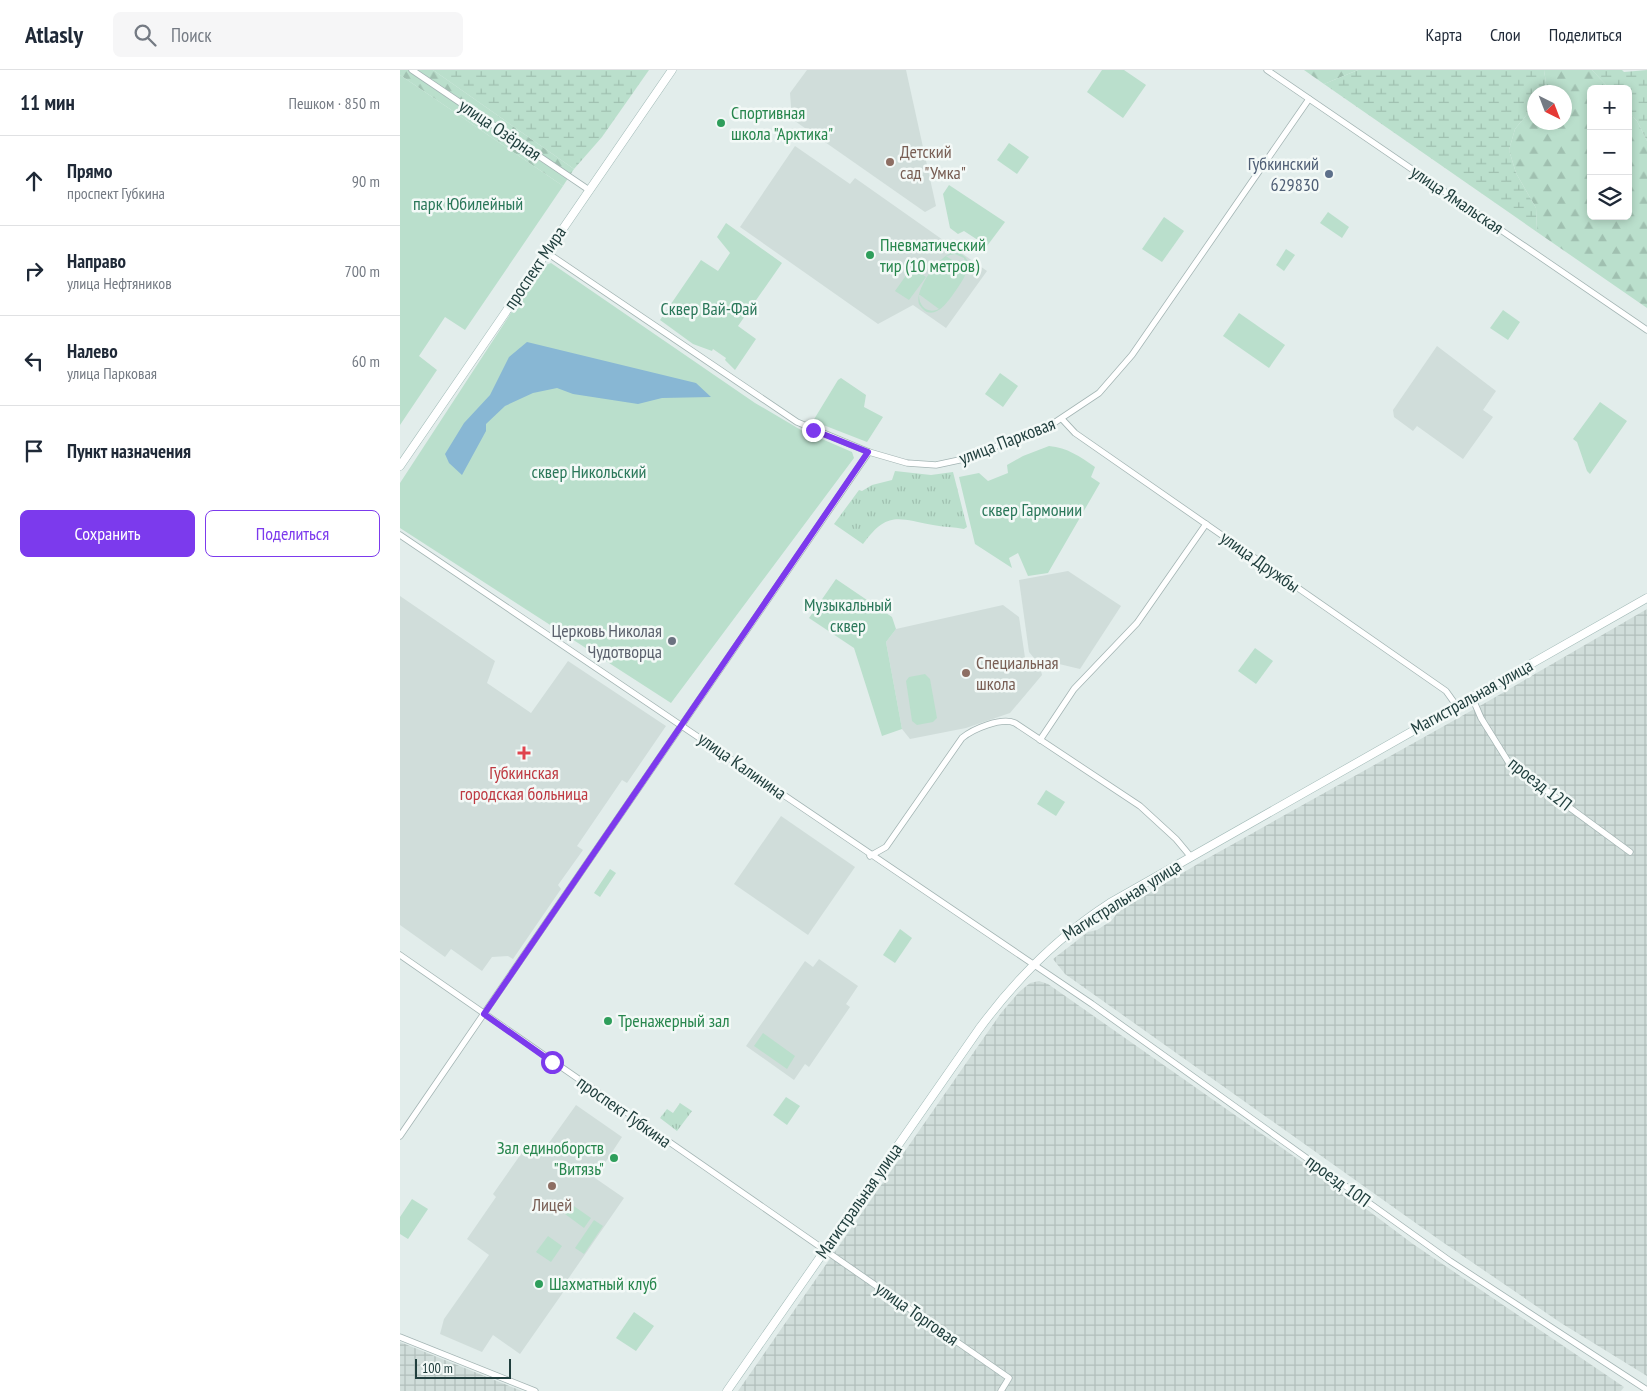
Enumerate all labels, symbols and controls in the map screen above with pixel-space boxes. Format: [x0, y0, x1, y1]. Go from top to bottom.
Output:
search box [113, 12, 463, 57]
text: Atlasly [25, 19, 83, 50]
icon: search [131, 21, 159, 49]
text: Поиск [171, 23, 212, 47]
text: Карта [1425, 23, 1462, 46]
text: Слои [1490, 23, 1521, 46]
text: Поделиться [1549, 23, 1622, 46]
north arrow [1527, 85, 1572, 130]
map controls [1587, 85, 1632, 220]
button: + [1587, 85, 1632, 130]
text: 11 мин [20, 89, 75, 116]
text: Пешком · 850 m [289, 93, 380, 113]
street label: улица Озёрная [455, 94, 546, 165]
place label: Спортивная школа "Арктика" [731, 101, 833, 145]
marker: Спортивная школа "Арктика" [715, 117, 727, 129]
button: − [1587, 130, 1632, 175]
place label: Детский сад "Умка" [900, 140, 966, 184]
place label: Губкинский 629830 [1248, 152, 1319, 196]
marker: Детский сад "Умка" [884, 156, 896, 168]
text: Прямо [67, 159, 112, 183]
street label: улица Ямальская [1406, 160, 1508, 239]
icon: ahead [20, 167, 48, 195]
marker: Губкинский 629830 [1323, 168, 1335, 180]
text: 90 m [352, 171, 380, 191]
button: layers [1587, 175, 1632, 220]
text: проспект Губкина [67, 183, 165, 203]
park label: парк Юбилейный [413, 192, 523, 215]
street label: проспект Мира [498, 222, 571, 314]
place label: Пневматический тир (10 метров) [880, 233, 986, 277]
text: Направо [67, 249, 126, 273]
marker: Пневматический тир (10 метров) [864, 249, 876, 261]
icon: right [20, 257, 48, 285]
text: 700 m [345, 261, 380, 281]
text: улица Нефтяников [67, 273, 172, 293]
park label: Сквер Вай-Фай [661, 297, 757, 320]
text: Налево [67, 339, 118, 363]
icon: left [20, 347, 48, 375]
text: 60 m [352, 351, 380, 371]
text: улица Парковая [67, 363, 157, 383]
street label: улица Парковая [955, 412, 1058, 469]
route end [802, 419, 825, 442]
icon: arrive [20, 437, 48, 465]
text: Пункт назначения [67, 439, 191, 463]
park label: сквер Никольский [531, 460, 647, 483]
park label: сквер Гармонии [982, 498, 1082, 521]
button: Сохранить [20, 510, 195, 557]
button: Поделиться [205, 510, 380, 557]
street label: улица Дружбы [1216, 526, 1304, 597]
park label: Музыкальный сквер [804, 593, 892, 637]
place label: Церковь Николая Чудотворца [552, 619, 662, 663]
marker: Церковь Николая Чудотворца [666, 635, 678, 647]
place label: Специальная школа [976, 651, 1059, 695]
street label: Магистральная улица [1407, 654, 1537, 740]
marker: Специальная школа [960, 667, 972, 679]
street label: улица Калинина [694, 727, 791, 804]
marker: Губкинская городская больница [517, 746, 531, 760]
street label: проезд 12П [1504, 752, 1577, 816]
place label: Губкинская городская больница [460, 761, 588, 805]
street label: Магистральная улица [1058, 854, 1185, 945]
place label: Тренажерный зал [618, 1009, 730, 1032]
marker: Тренажерный зал [602, 1015, 614, 1027]
route start [541, 1051, 564, 1074]
street label: проспект Губкина [573, 1071, 676, 1153]
place label: Зал единоборств "Витязь" [497, 1136, 604, 1180]
street label: Магистральная улица [810, 1139, 907, 1263]
street label: проезд 10П [1301, 1149, 1375, 1212]
marker: Зал единоборств "Витязь" [608, 1152, 620, 1164]
marker: Лицей [546, 1180, 558, 1192]
place label: Лицей [531, 1193, 572, 1216]
place label: Шахматный клуб [549, 1272, 657, 1295]
street label: улица Торговая [871, 1277, 963, 1351]
marker: Шахматный клуб [533, 1278, 545, 1290]
scale bar [415, 1356, 511, 1379]
text: 100 m [422, 1359, 453, 1377]

